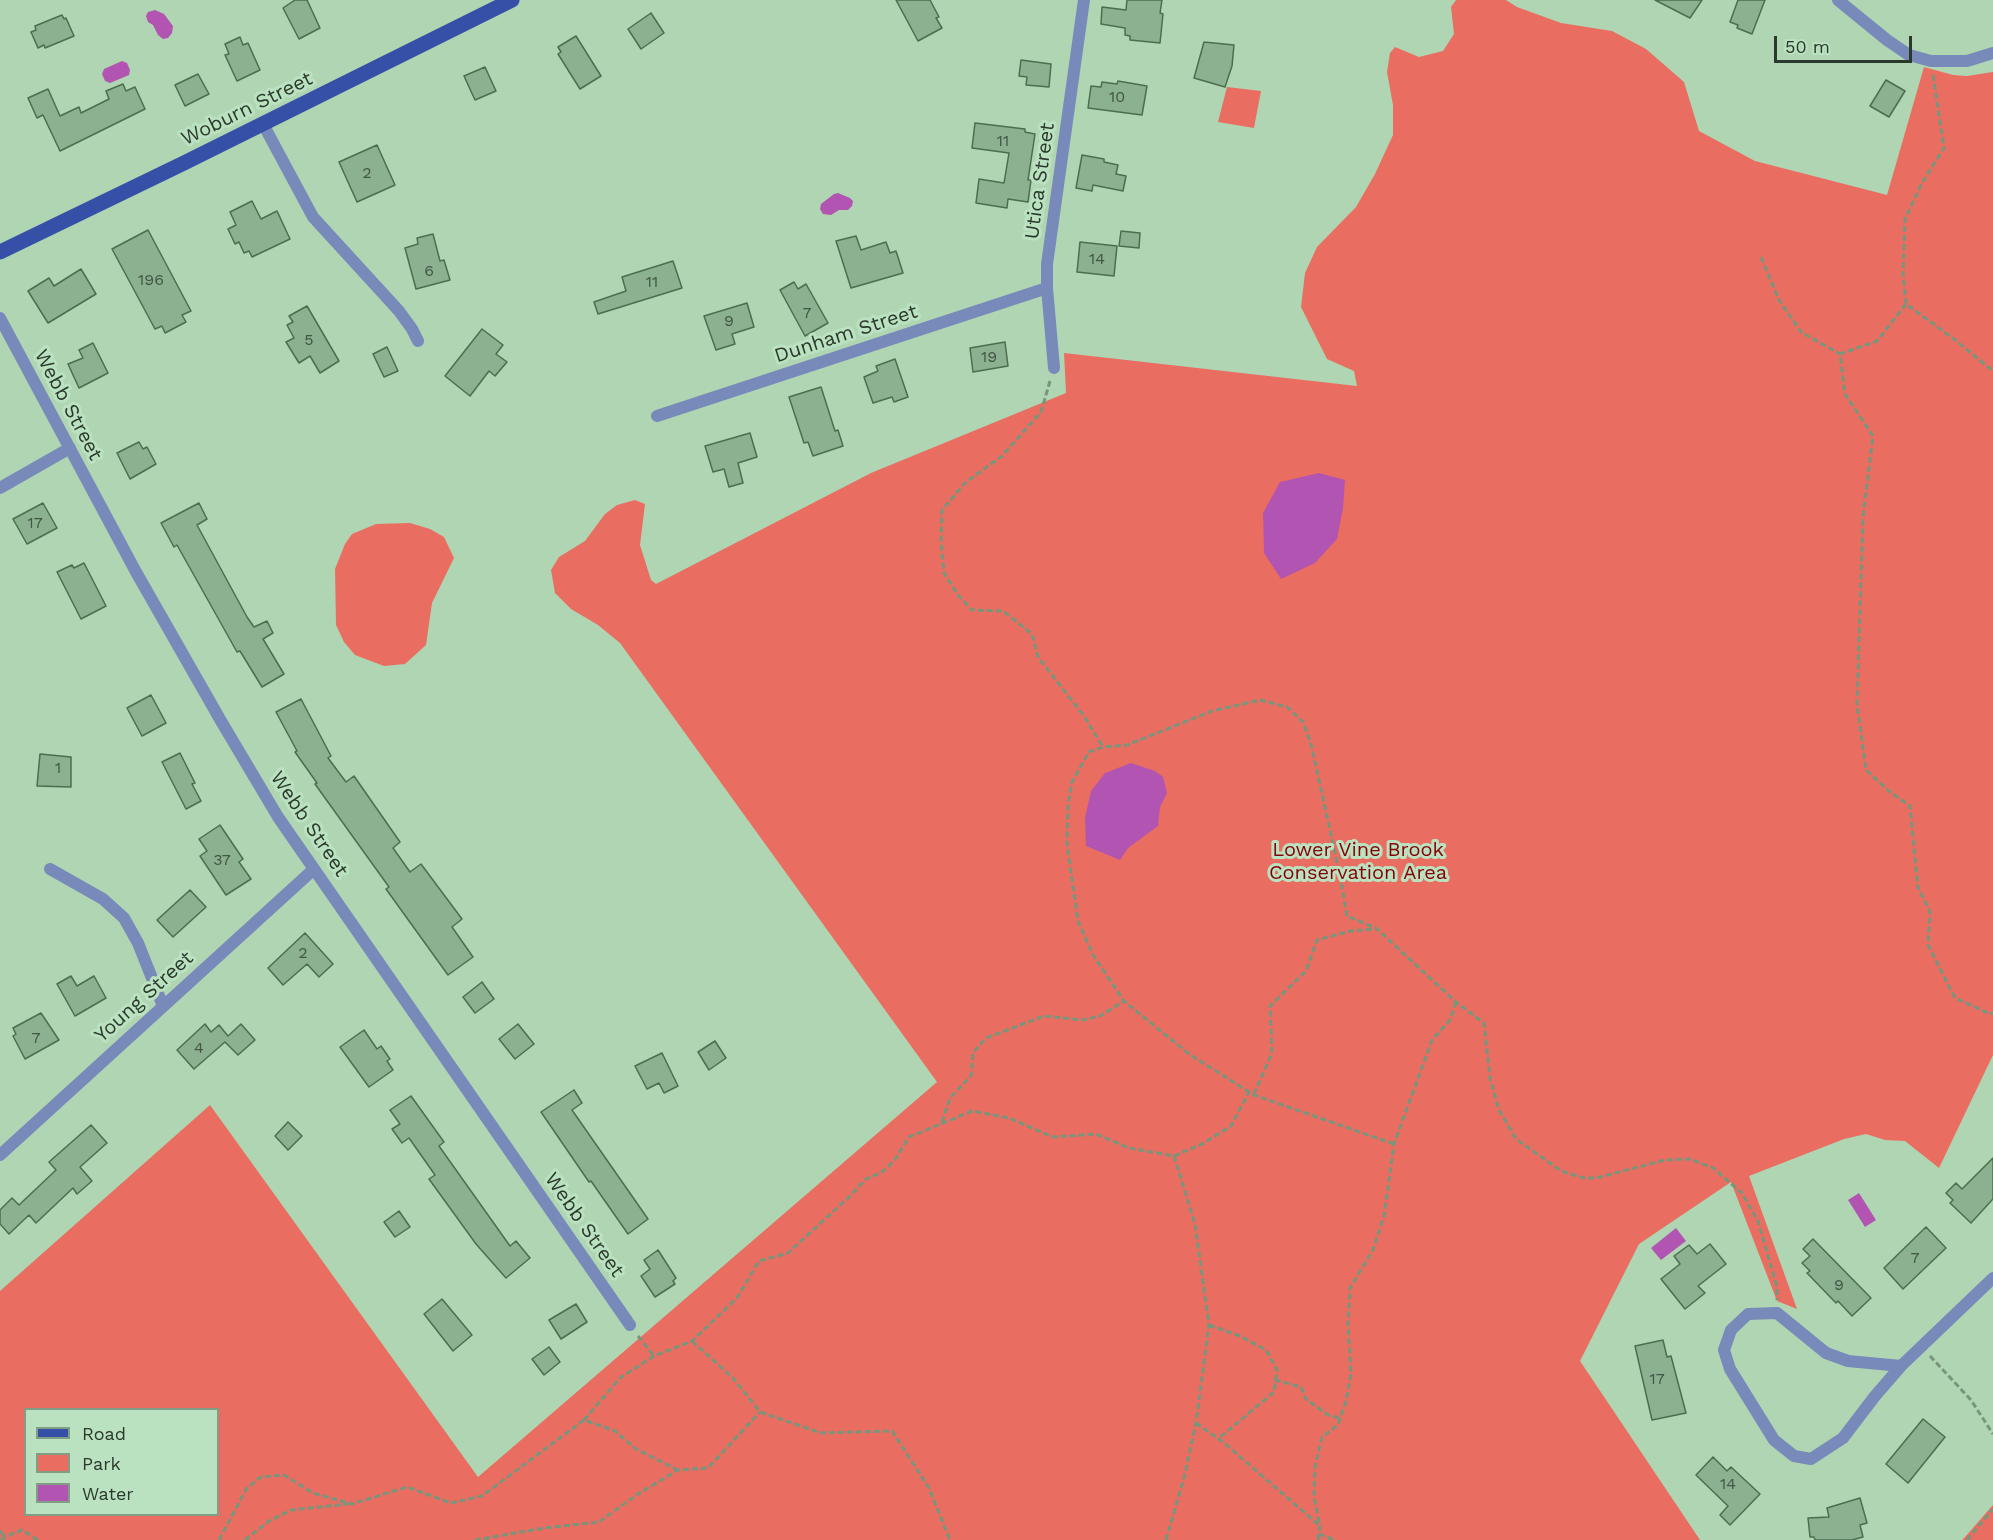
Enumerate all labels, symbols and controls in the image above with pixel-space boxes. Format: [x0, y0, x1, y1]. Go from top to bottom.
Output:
scale bar [1777, 24, 1915, 62]
text: 50 m [1785, 36, 1830, 57]
street label: Woburn Street [177, 67, 317, 151]
house number: 10 [1109, 87, 1125, 107]
street label: Utica Street [1020, 121, 1060, 241]
house number: 11 [997, 131, 1009, 151]
house number: 2 [362, 163, 372, 183]
house number: 14 [1089, 249, 1105, 269]
house number: 6 [424, 261, 434, 281]
house number: 196 [138, 270, 164, 290]
house number: 11 [646, 272, 658, 292]
street label: Dunham Street [771, 300, 921, 368]
house number: 7 [803, 303, 811, 323]
house number: 9 [724, 311, 734, 331]
house number: 5 [304, 330, 314, 350]
street label: Webb Street [29, 345, 107, 465]
house number: 19 [981, 347, 997, 367]
house number: 17 [27, 513, 43, 533]
house number: 1 [55, 758, 61, 778]
street label: Webb Street [265, 767, 353, 881]
park label: Lower Vine Brook Conservation Area [1269, 838, 1447, 885]
house number: 37 [213, 850, 231, 870]
house number: 2 [298, 943, 308, 963]
street label: Young Street [90, 946, 198, 1048]
house number: 7 [32, 1028, 40, 1048]
house number: 4 [194, 1038, 204, 1058]
street label: Webb Street [539, 1168, 629, 1282]
house number: 7 [1911, 1248, 1919, 1268]
house number: 9 [1834, 1275, 1844, 1295]
house number: 17 [1649, 1369, 1665, 1389]
legend [24, 1408, 219, 1516]
text: Road [82, 1423, 126, 1444]
text: Park [82, 1453, 121, 1474]
house number: 14 [1720, 1474, 1736, 1494]
text: Water [82, 1483, 134, 1504]

